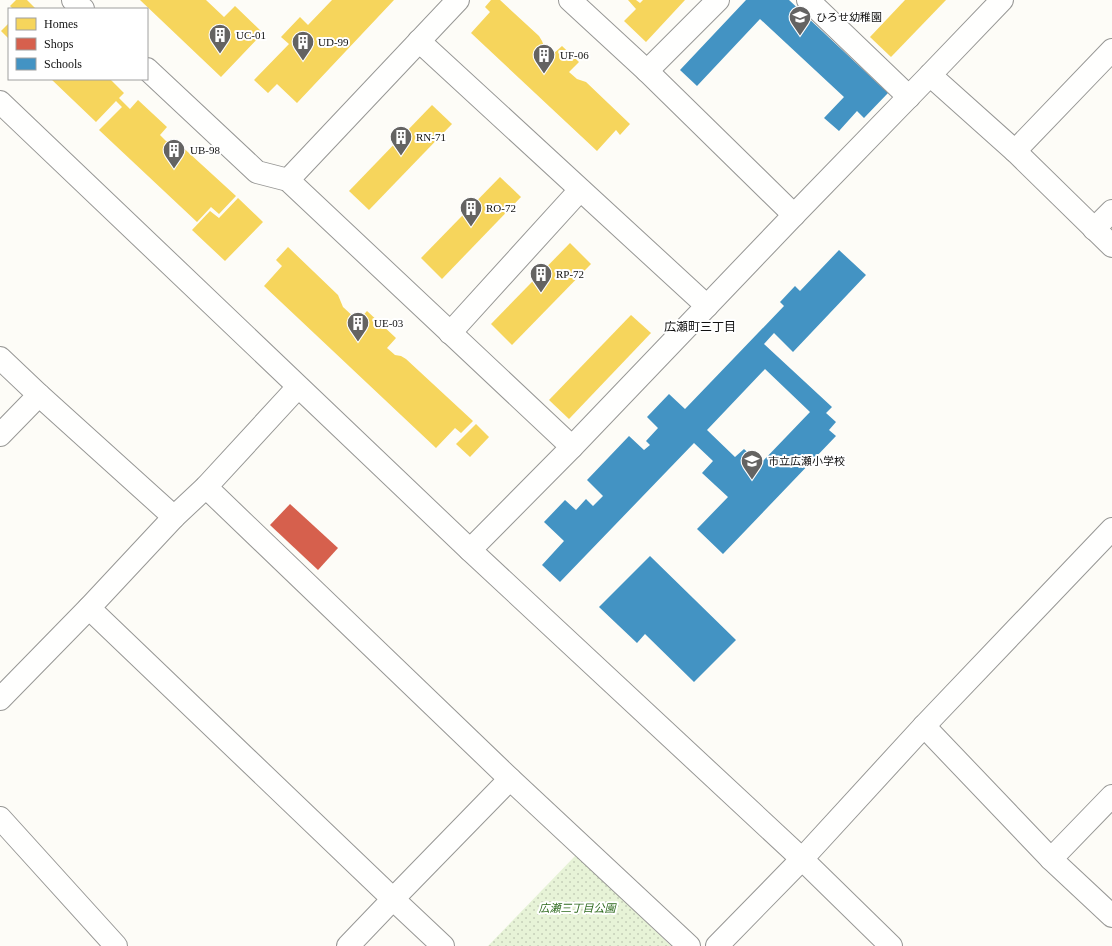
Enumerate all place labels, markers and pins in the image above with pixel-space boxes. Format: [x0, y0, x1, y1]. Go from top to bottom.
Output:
school or university icon: ひろせ幼稚園 [787, 4, 813, 37]
place label: ひろせ幼稚園 [816, 11, 882, 23]
building icon: UC-01 [207, 22, 233, 55]
place label: UC-01 [236, 29, 266, 41]
building icon: UD-99 [290, 29, 316, 62]
place label: UD-99 [318, 36, 349, 48]
building icon: UF-06 [531, 42, 557, 75]
place label: UF-06 [560, 49, 589, 61]
building icon: RN-71 [388, 124, 414, 157]
place label: RN-71 [416, 131, 446, 143]
building icon: UB-98 [161, 137, 187, 170]
place label: UB-98 [190, 144, 220, 156]
building icon: RO-72 [458, 195, 484, 228]
place label: RO-72 [486, 202, 516, 214]
building icon: RP-72 [528, 261, 554, 294]
place label: RP-72 [556, 268, 584, 280]
building icon: UE-03 [345, 310, 371, 343]
place label: UE-03 [374, 317, 404, 329]
school or university icon: 市立広瀬小学校 [739, 448, 765, 481]
place label: 市立広瀬小学校 [768, 455, 845, 467]

